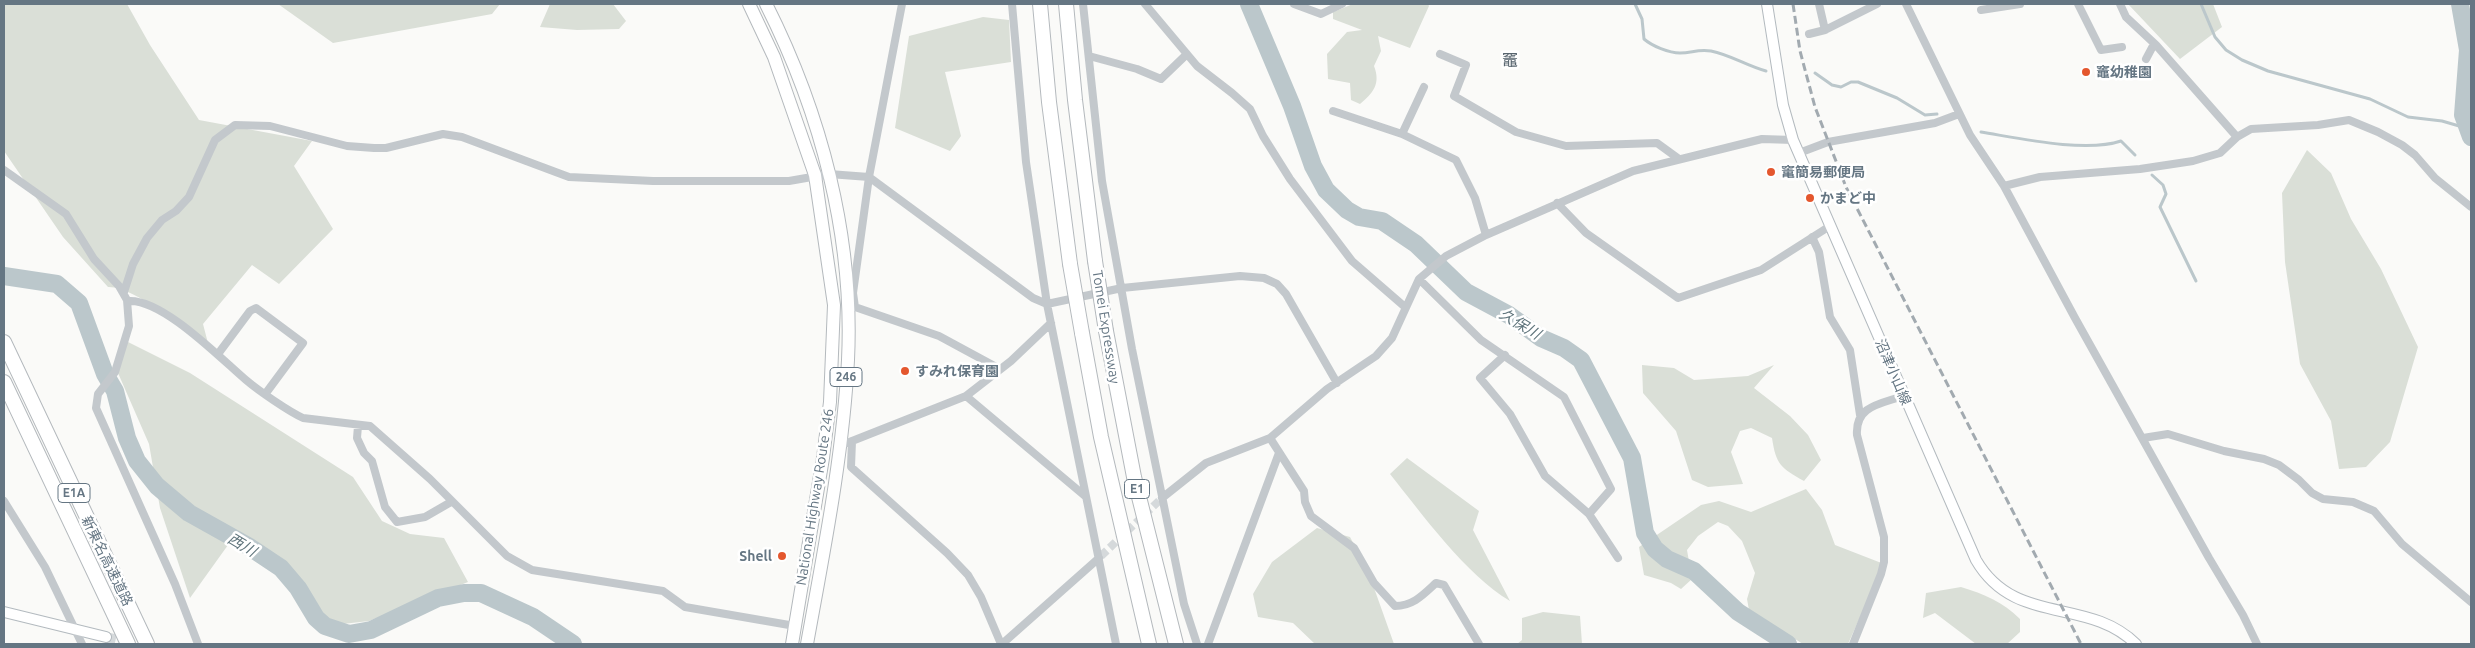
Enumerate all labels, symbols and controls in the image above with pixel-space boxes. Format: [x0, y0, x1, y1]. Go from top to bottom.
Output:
district label: 竈 [1502, 51, 1518, 71]
place label: 竈幼稚園 [2096, 64, 2152, 80]
marker: 竈幼稚園 [2080, 66, 2092, 78]
place label: 竃簡易郵便局 [1781, 164, 1865, 180]
marker: 竃簡易郵便局 [1765, 166, 1777, 178]
place label: かまど中 [1820, 190, 1876, 206]
marker: かまど中 [1804, 192, 1816, 204]
street label: Tomei Expressway [1089, 269, 1123, 385]
water label: 久保川 [1496, 305, 1544, 343]
street label: 沼津小山線 [1872, 337, 1914, 407]
place label: すみれ保育園 [915, 363, 999, 379]
marker: すみれ保育園 [899, 365, 911, 377]
road number: 246 [830, 368, 862, 387]
street label: National Highway Route 246 [793, 408, 837, 586]
road number: E1 [1124, 479, 1150, 498]
road number: E1A [58, 483, 90, 502]
street label: 新東名高速道路 [78, 513, 136, 609]
water label: 西川 [225, 530, 259, 560]
place label: Shell [739, 548, 772, 564]
marker: Shell [776, 550, 788, 562]

